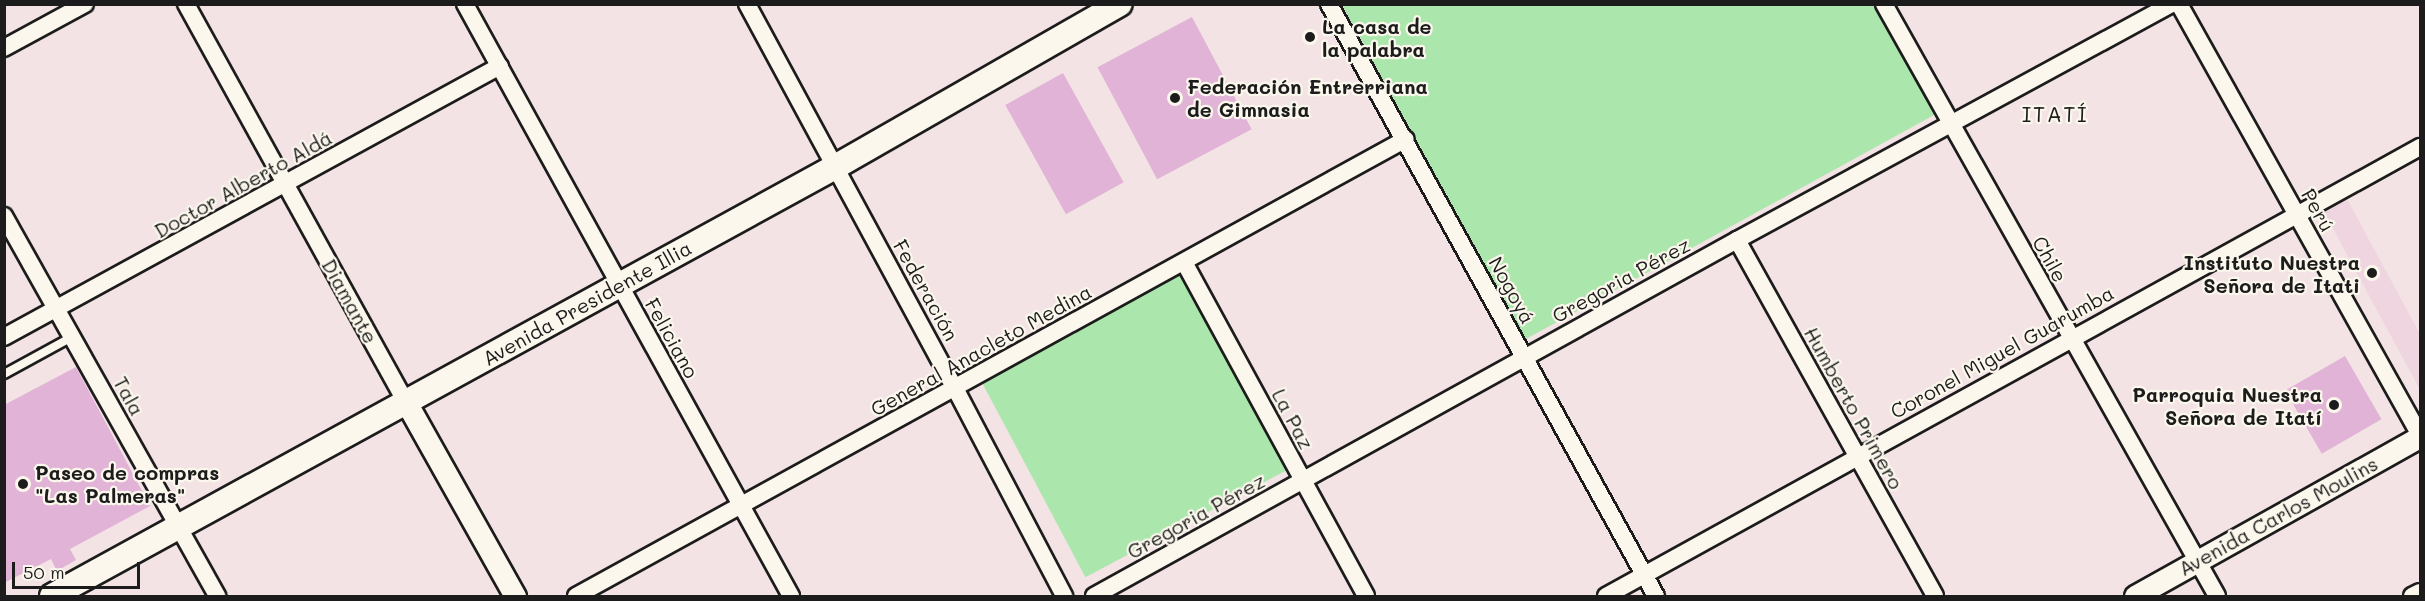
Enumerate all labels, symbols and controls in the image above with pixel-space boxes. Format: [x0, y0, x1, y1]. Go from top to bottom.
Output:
place label: La casa de la palabra [1322, 14, 1431, 61]
marker: La casa de la palabra [1303, 30, 1317, 44]
place label: Federación Entrerriana de Gimnasia [1187, 74, 1428, 121]
marker: Federación Entrerriana de Gimnasia [1168, 91, 1182, 105]
district label: ITATÍ [2022, 101, 2088, 127]
street label: Doctor Alberto Aldá [150, 125, 336, 243]
street label: Perú [2296, 184, 2340, 236]
street label: Gregoria Pérez [1548, 232, 1694, 328]
street label: Chile [2028, 232, 2072, 286]
street label: Federación [888, 235, 964, 345]
street label: Avenida Presidente Illia [478, 236, 696, 370]
place label: Instituto Nuestra Señora de Itati [2184, 250, 2360, 297]
street label: Nogoyá [1484, 252, 1540, 328]
street label: Diamante [317, 255, 383, 347]
marker: Instituto Nuestra Señora de Itati [2365, 266, 2379, 280]
street label: General Anacleto Medina [866, 279, 1096, 421]
street label: Coronel Miguel Guarumba [1886, 281, 2118, 423]
street label: Feliciano [640, 294, 704, 382]
street label: Humberto Primero [1799, 323, 1909, 493]
street label: Tala [109, 372, 149, 420]
place label: Parroquia Nuestra Señora de Itatí [2132, 382, 2322, 429]
street label: La Paz [1267, 385, 1319, 453]
marker: Parroquia Nuestra Señora de Itatí [2327, 398, 2341, 412]
street label: Avenida Carlos Moulins [2174, 451, 2382, 581]
place label: Paseo de compras "Las Palmeras" [35, 460, 219, 507]
street label: Gregoria Pérez [1123, 468, 1269, 564]
marker: Paseo de compras "Las Palmeras" [16, 477, 30, 491]
scale bar [15, 550, 142, 588]
text: 50 m [23, 560, 65, 584]

